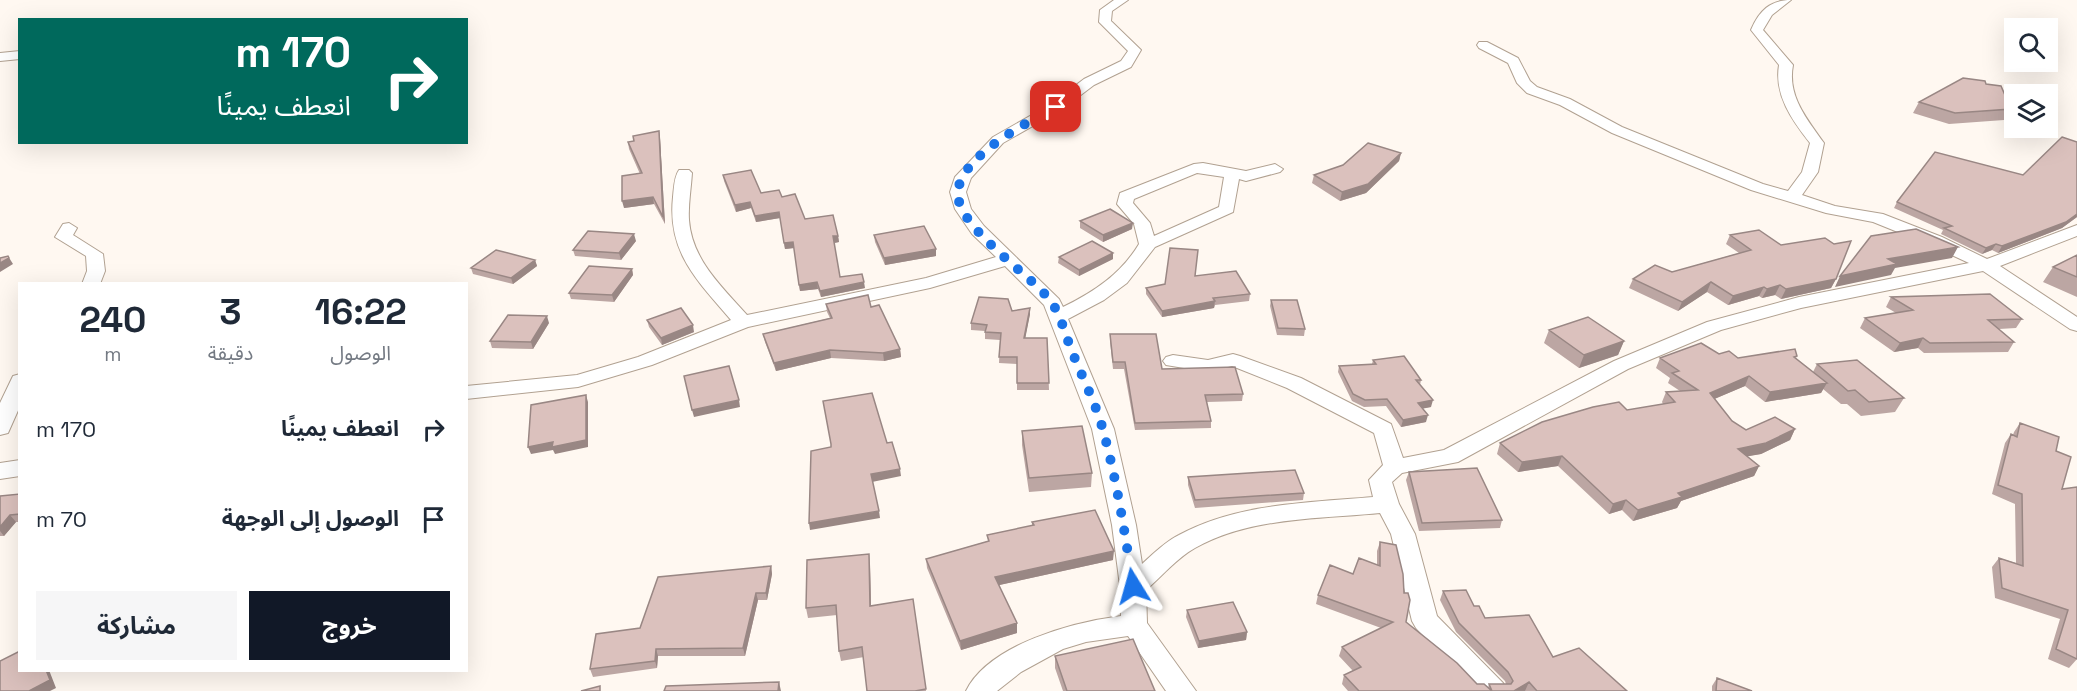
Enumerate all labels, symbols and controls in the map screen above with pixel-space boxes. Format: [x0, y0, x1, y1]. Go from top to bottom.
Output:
map controls [2004, 18, 2058, 138]
button: search [2004, 18, 2058, 72]
text: 170 m [235, 26, 351, 79]
icon: right [372, 42, 450, 120]
pin [1030, 81, 1081, 132]
button: layers [2004, 84, 2058, 138]
text: انعطف يمينًا [217, 88, 351, 123]
icon: arrive [1039, 90, 1072, 123]
text: 3 [220, 289, 241, 335]
text: 16:22 [315, 289, 407, 335]
text: 240 [79, 297, 146, 343]
text: دقيقة [208, 340, 253, 366]
text: الوصول [330, 340, 391, 366]
text: m [104, 341, 122, 367]
icon: right [417, 413, 450, 446]
text: انعطف يمينًا [281, 414, 399, 442]
text: 170 m [36, 415, 96, 443]
icon: arrive [417, 503, 450, 536]
text: الوصول إلى الوجهة [222, 504, 399, 532]
text: 70 m [36, 505, 87, 533]
position arrow [1101, 554, 1165, 618]
button: مشاركة [36, 591, 237, 660]
button: خروج [249, 591, 450, 660]

